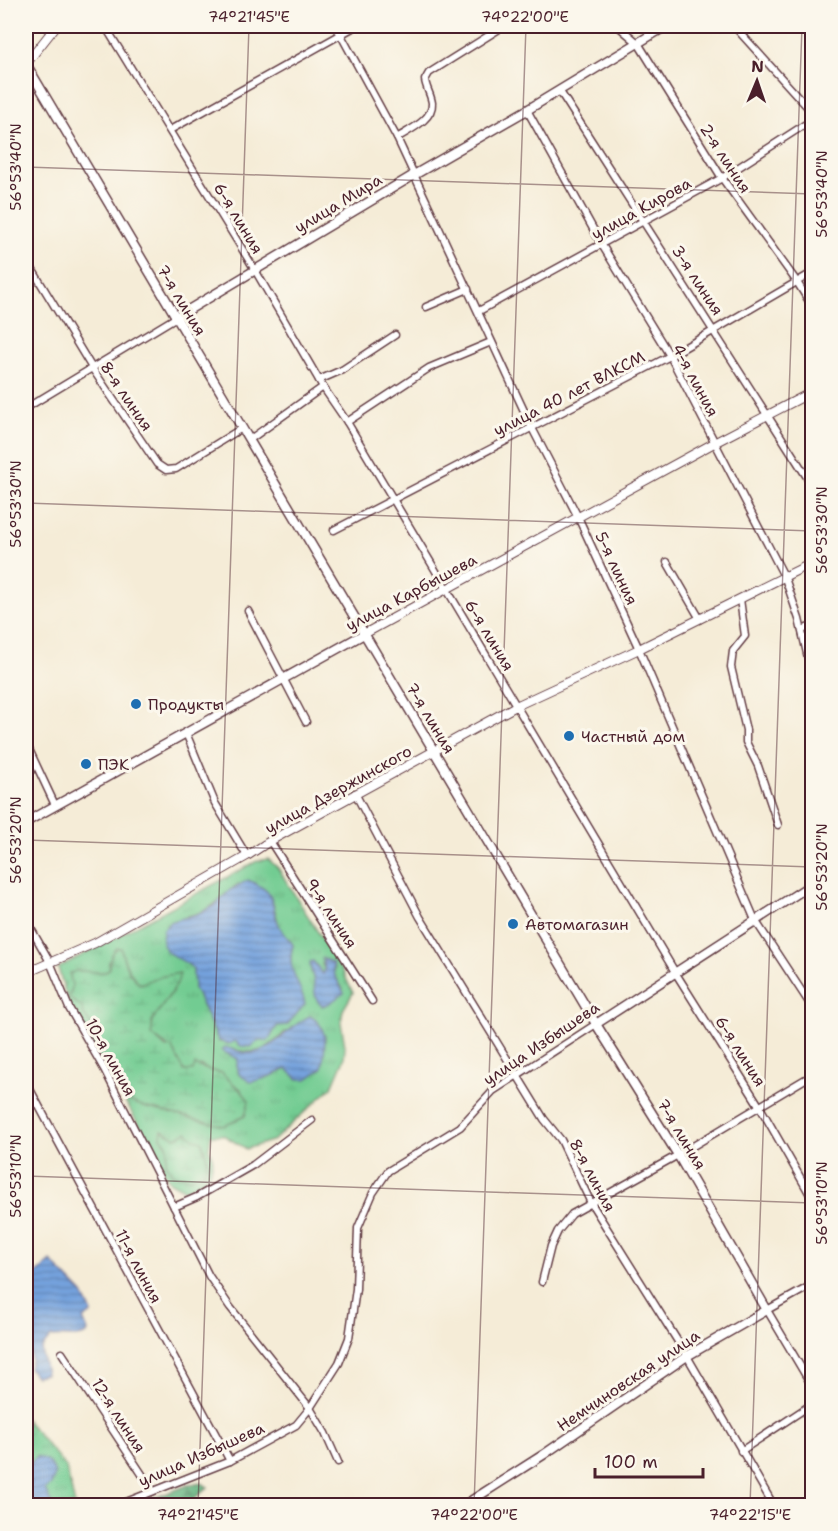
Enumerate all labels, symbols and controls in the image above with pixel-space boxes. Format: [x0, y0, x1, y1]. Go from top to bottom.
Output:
text: 74°21'45"E [208, 7, 290, 27]
text: 74°22'00"E [481, 7, 569, 27]
north arrow [727, 51, 787, 111]
text: N [751, 56, 764, 77]
street label: 2-я линия [695, 120, 756, 197]
text: 56°53'40"N [6, 123, 26, 211]
text: 56°53'40"N [812, 150, 832, 238]
street label: улица Мира [291, 169, 386, 238]
street label: улица Кирова [588, 172, 695, 245]
street label: 6-я линия [209, 179, 268, 258]
street label: 3-я линия [667, 241, 728, 319]
street label: 7-я линия [152, 261, 211, 340]
street label: 4-я линия [668, 340, 724, 420]
street label: улица 40 лет ВЛКСМ [490, 346, 649, 441]
street label: 8-я линия [96, 357, 158, 435]
text: 56°53'30"N [6, 460, 26, 548]
text: 56°53'30"N [812, 486, 832, 574]
street label: 5-я линия [590, 528, 643, 608]
street label: улица Карбышева [342, 549, 480, 636]
street label: 6-я линия [460, 596, 519, 675]
street label: 7-я линия [401, 679, 460, 758]
place label: Продукты [148, 694, 224, 715]
marker: Продукты [129, 697, 143, 711]
place label: Частный дом [581, 726, 685, 747]
marker: Частный дом [562, 729, 576, 743]
street label: улица Дзержинского [261, 740, 416, 839]
place label: ПЭК [98, 754, 130, 775]
marker: ПЭК [79, 757, 93, 771]
text: 56°53'20"N [6, 796, 26, 884]
text: 56°53'20"N [812, 823, 832, 911]
street label: 9-я линия [301, 874, 362, 952]
place label: Автомагазин [525, 914, 629, 935]
marker: Автомагазин [506, 917, 520, 931]
street label: улица Избышева [479, 997, 603, 1090]
street label: 6-я линия [711, 1012, 771, 1091]
street label: 10-я линия [81, 1015, 141, 1100]
street label: 7-я линия [652, 1095, 711, 1174]
text: 56°53'10"N [6, 1134, 26, 1218]
street label: 8-я линия [565, 1135, 621, 1215]
text: 56°53'10"N [812, 1161, 832, 1245]
street label: 11-я линия [110, 1226, 167, 1307]
street label: Немчиновская улица [553, 1325, 704, 1436]
street label: 12-я линия [87, 1374, 150, 1456]
street label: улица Избышева [135, 1417, 268, 1492]
scale bar [595, 1441, 703, 1479]
text: 100 m [604, 1450, 658, 1474]
text: 74°21'45"E [157, 1505, 239, 1525]
text: 74°22'00"E [430, 1505, 518, 1525]
text: 74°22'15"E [709, 1505, 791, 1525]

